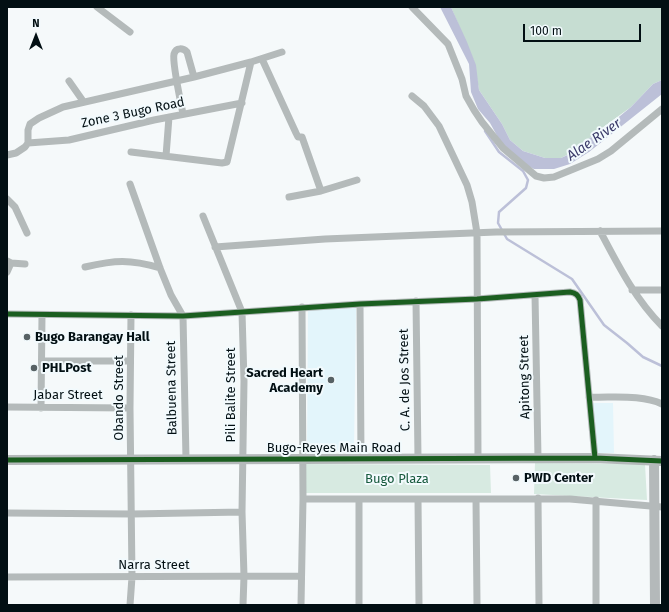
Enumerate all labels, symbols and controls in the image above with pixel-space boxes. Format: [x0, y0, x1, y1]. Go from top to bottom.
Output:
north arrow [16, 16, 56, 56]
scale bar [525, 16, 643, 42]
text: N [32, 17, 40, 30]
text: 100 m [530, 24, 562, 38]
street label: Zone 3 Bugo Road [80, 94, 186, 132]
water label: Alae River [564, 115, 624, 165]
place label: Bugo Barangay Hall [35, 329, 150, 345]
street label: C. A. de Jos Street [396, 329, 414, 431]
marker: Bugo Barangay Hall [22, 332, 32, 342]
street label: Apitong Street [516, 335, 534, 419]
street label: Balbuena Street [163, 341, 181, 435]
street label: Pili Balite Street [223, 348, 239, 442]
street label: Obando Street [111, 355, 127, 441]
place label: PHLPost [42, 360, 91, 376]
marker: PHLPost [29, 363, 39, 373]
place label: Sacred Heart Academy [246, 365, 323, 396]
marker: Sacred Heart Academy [326, 375, 336, 385]
street label: Jabar Street [33, 387, 103, 403]
street label: Bugo-Reyes Main Road [267, 440, 401, 456]
place label: PWD Center [524, 470, 593, 486]
park label: Bugo Plaza [365, 471, 429, 487]
marker: PWD Center [511, 473, 521, 483]
street label: Narra Street [118, 557, 190, 573]

